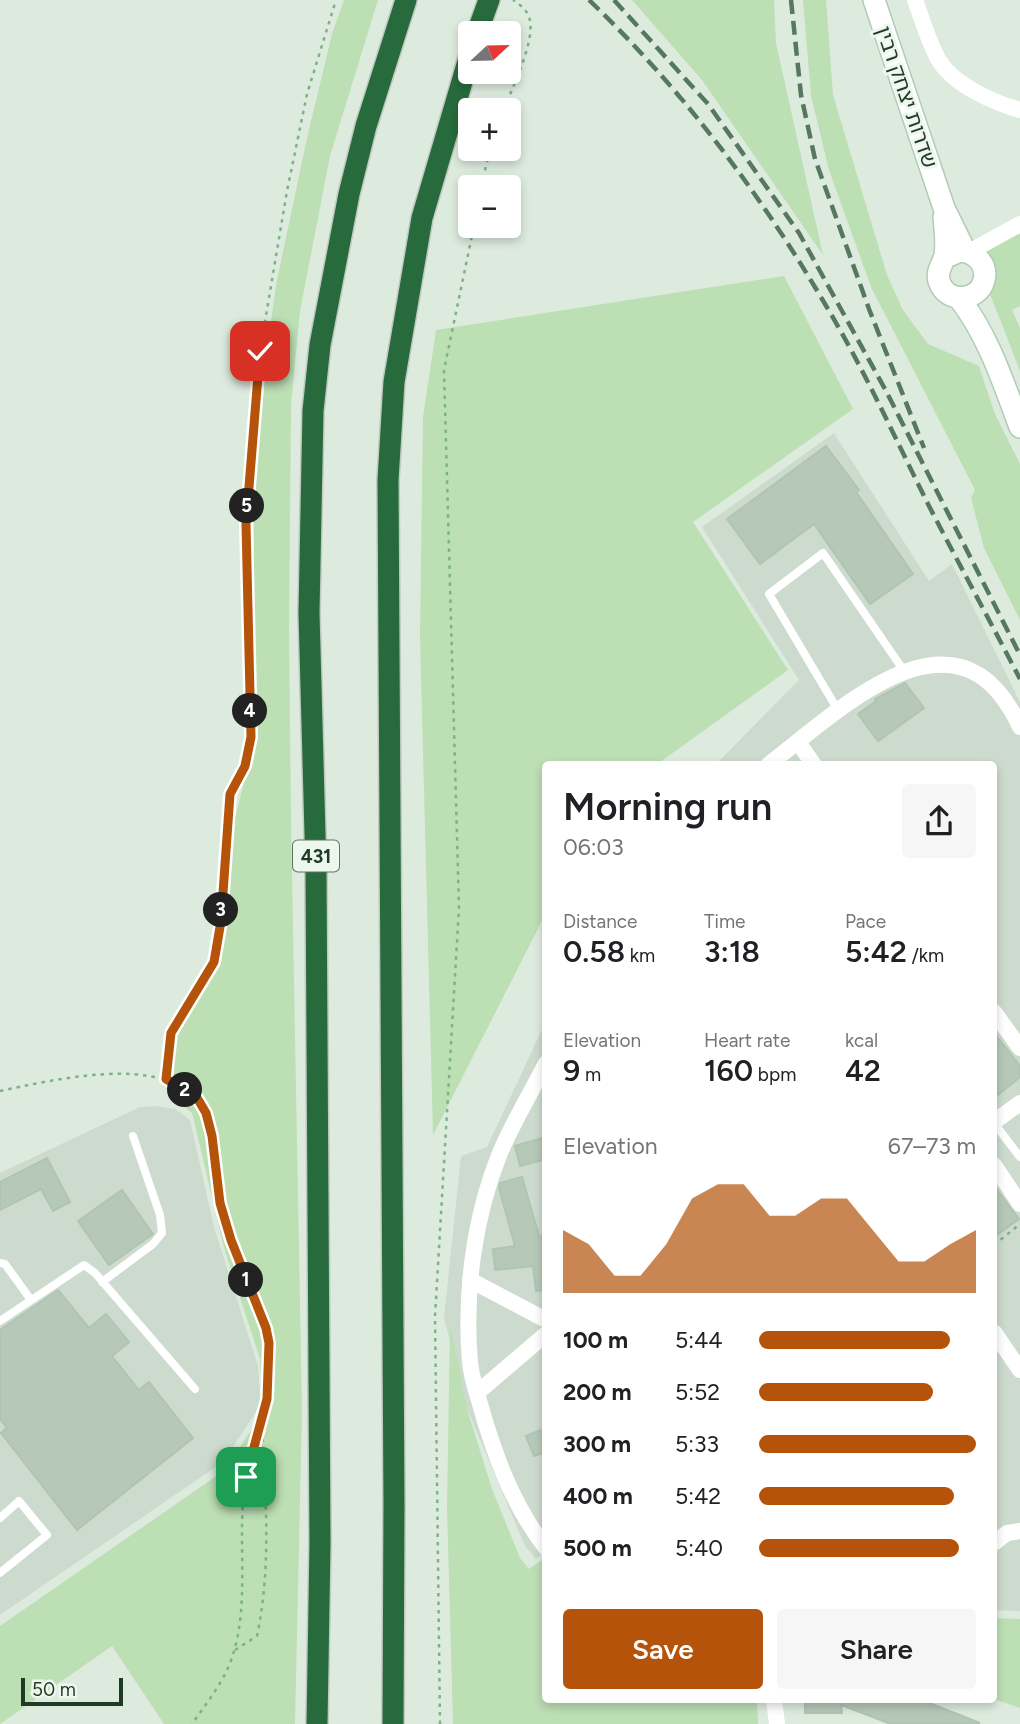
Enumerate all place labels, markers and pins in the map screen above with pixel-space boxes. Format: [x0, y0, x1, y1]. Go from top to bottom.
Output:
pin [230, 321, 290, 381]
pin: 5 [230, 489, 264, 524]
pin: 4 [232, 694, 268, 728]
pin: 3 [204, 892, 238, 928]
pin: 2 [168, 1072, 202, 1108]
pin: 1 [229, 1262, 264, 1298]
pin [216, 1447, 276, 1507]

